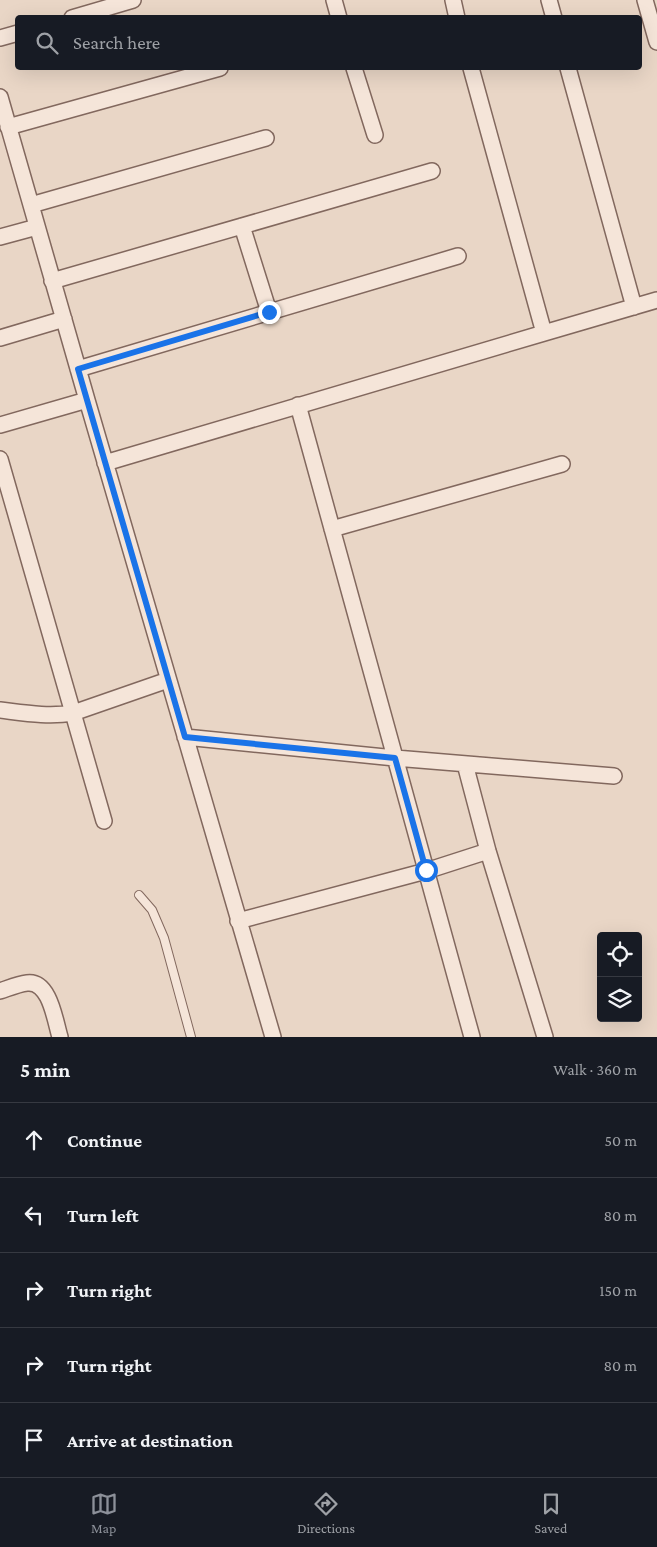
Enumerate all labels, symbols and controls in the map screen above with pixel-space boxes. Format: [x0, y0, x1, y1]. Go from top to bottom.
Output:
search box [15, 15, 642, 70]
icon: search [33, 29, 61, 57]
text: Search here [73, 32, 160, 53]
route end [258, 301, 281, 324]
route start [415, 859, 438, 882]
map controls [597, 932, 642, 1022]
button: locate [597, 932, 642, 977]
button: layers [597, 977, 642, 1022]
text: 5 min [20, 1058, 70, 1082]
text: Walk · 360 m [553, 1061, 637, 1078]
icon: ahead [20, 1126, 48, 1154]
text: Continue [67, 1130, 142, 1151]
text: 50 m [605, 1132, 637, 1149]
icon: left [20, 1201, 48, 1229]
text: Turn left [67, 1205, 139, 1226]
text: 80 m [603, 1207, 637, 1224]
icon: right [20, 1276, 48, 1304]
text: Turn right [67, 1280, 152, 1301]
text: 150 m [599, 1282, 637, 1299]
icon: right [20, 1351, 48, 1379]
text: Turn right [67, 1355, 152, 1376]
text: 80 m [603, 1357, 637, 1374]
icon: arrive [20, 1426, 48, 1454]
text: Arrive at destination [67, 1430, 233, 1451]
tab: Map [90, 1490, 118, 1536]
tab: Directions [297, 1490, 355, 1536]
tab: Saved [534, 1490, 567, 1536]

